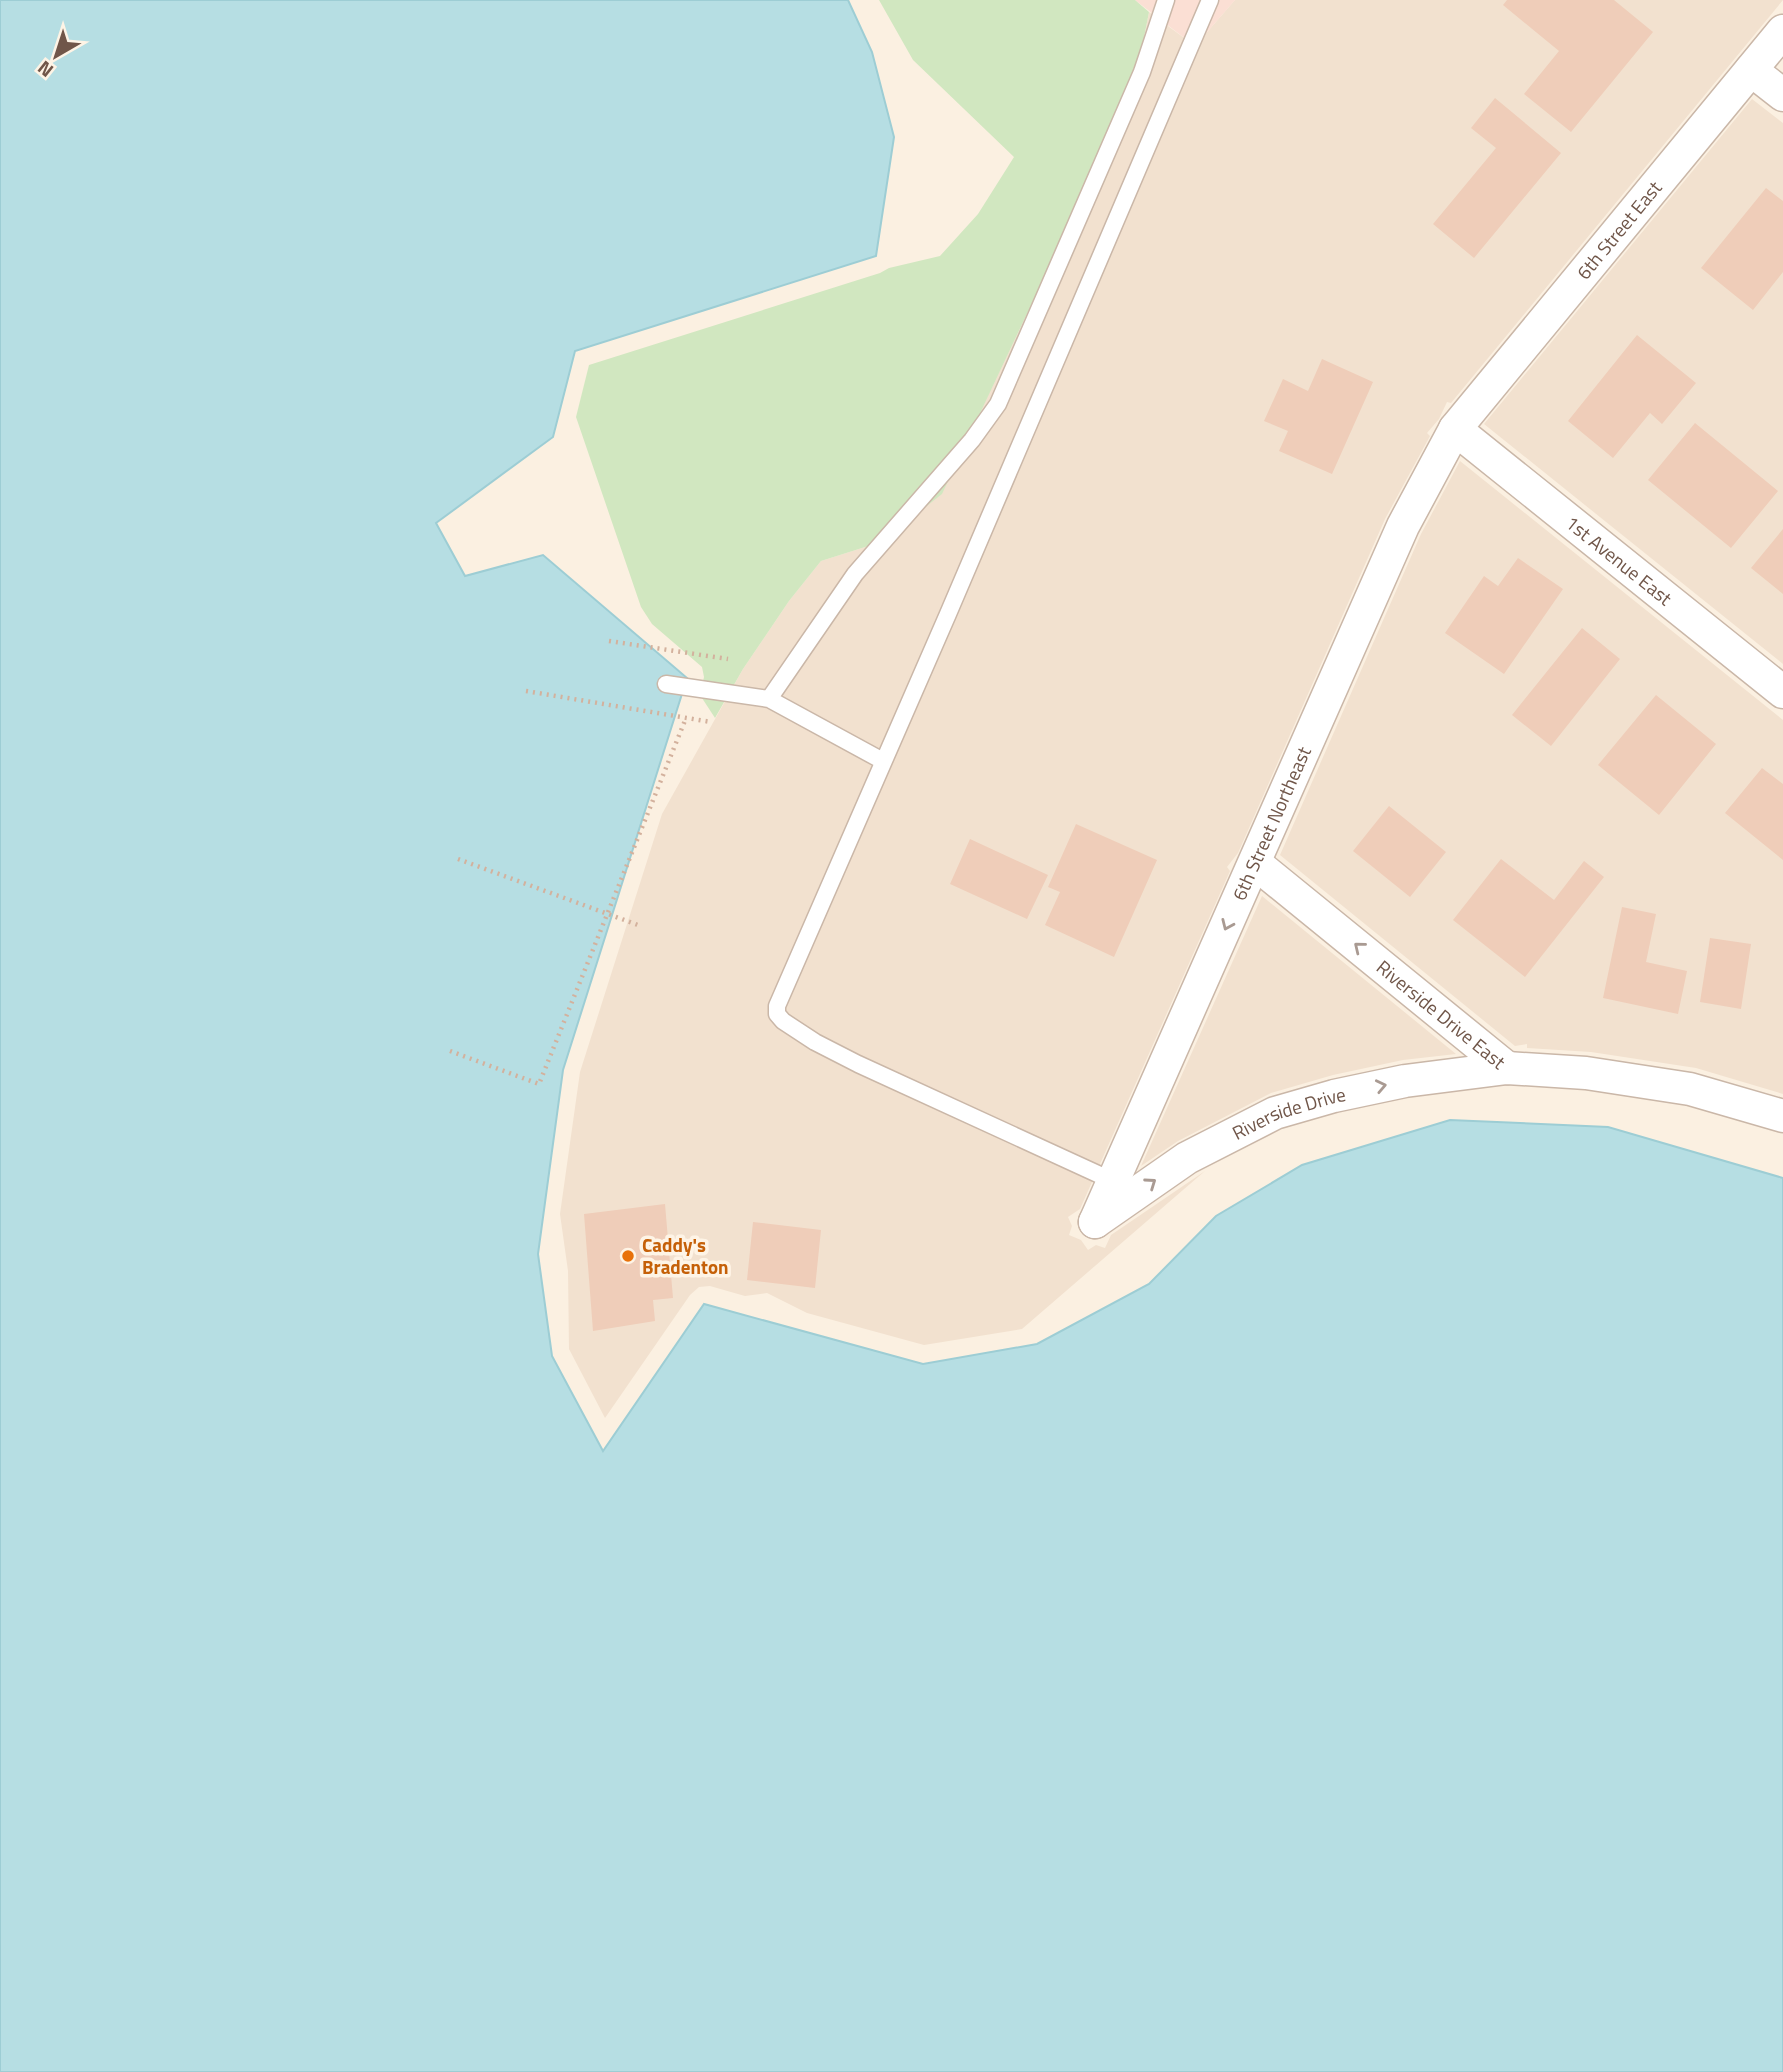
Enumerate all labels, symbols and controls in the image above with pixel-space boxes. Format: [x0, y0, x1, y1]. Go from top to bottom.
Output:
north arrow [21, 21, 91, 91]
text: N [31, 54, 59, 85]
street label: 6th Street East [1569, 174, 1668, 285]
street label: 1st Avenue East [1560, 508, 1679, 612]
street label: 6th Street Northeast [1224, 741, 1318, 905]
one-way arrow [1221, 918, 1235, 930]
one-way arrow [1354, 943, 1366, 956]
street label: Riverside Drive East [1371, 953, 1513, 1076]
street label: Riverside Drive [1227, 1079, 1348, 1147]
one-way arrow [1375, 1079, 1387, 1094]
one-way arrow [1144, 1178, 1157, 1191]
place label: Caddy's Bradenton [642, 1230, 729, 1281]
marker: Caddy's Bradenton [620, 1248, 636, 1264]

